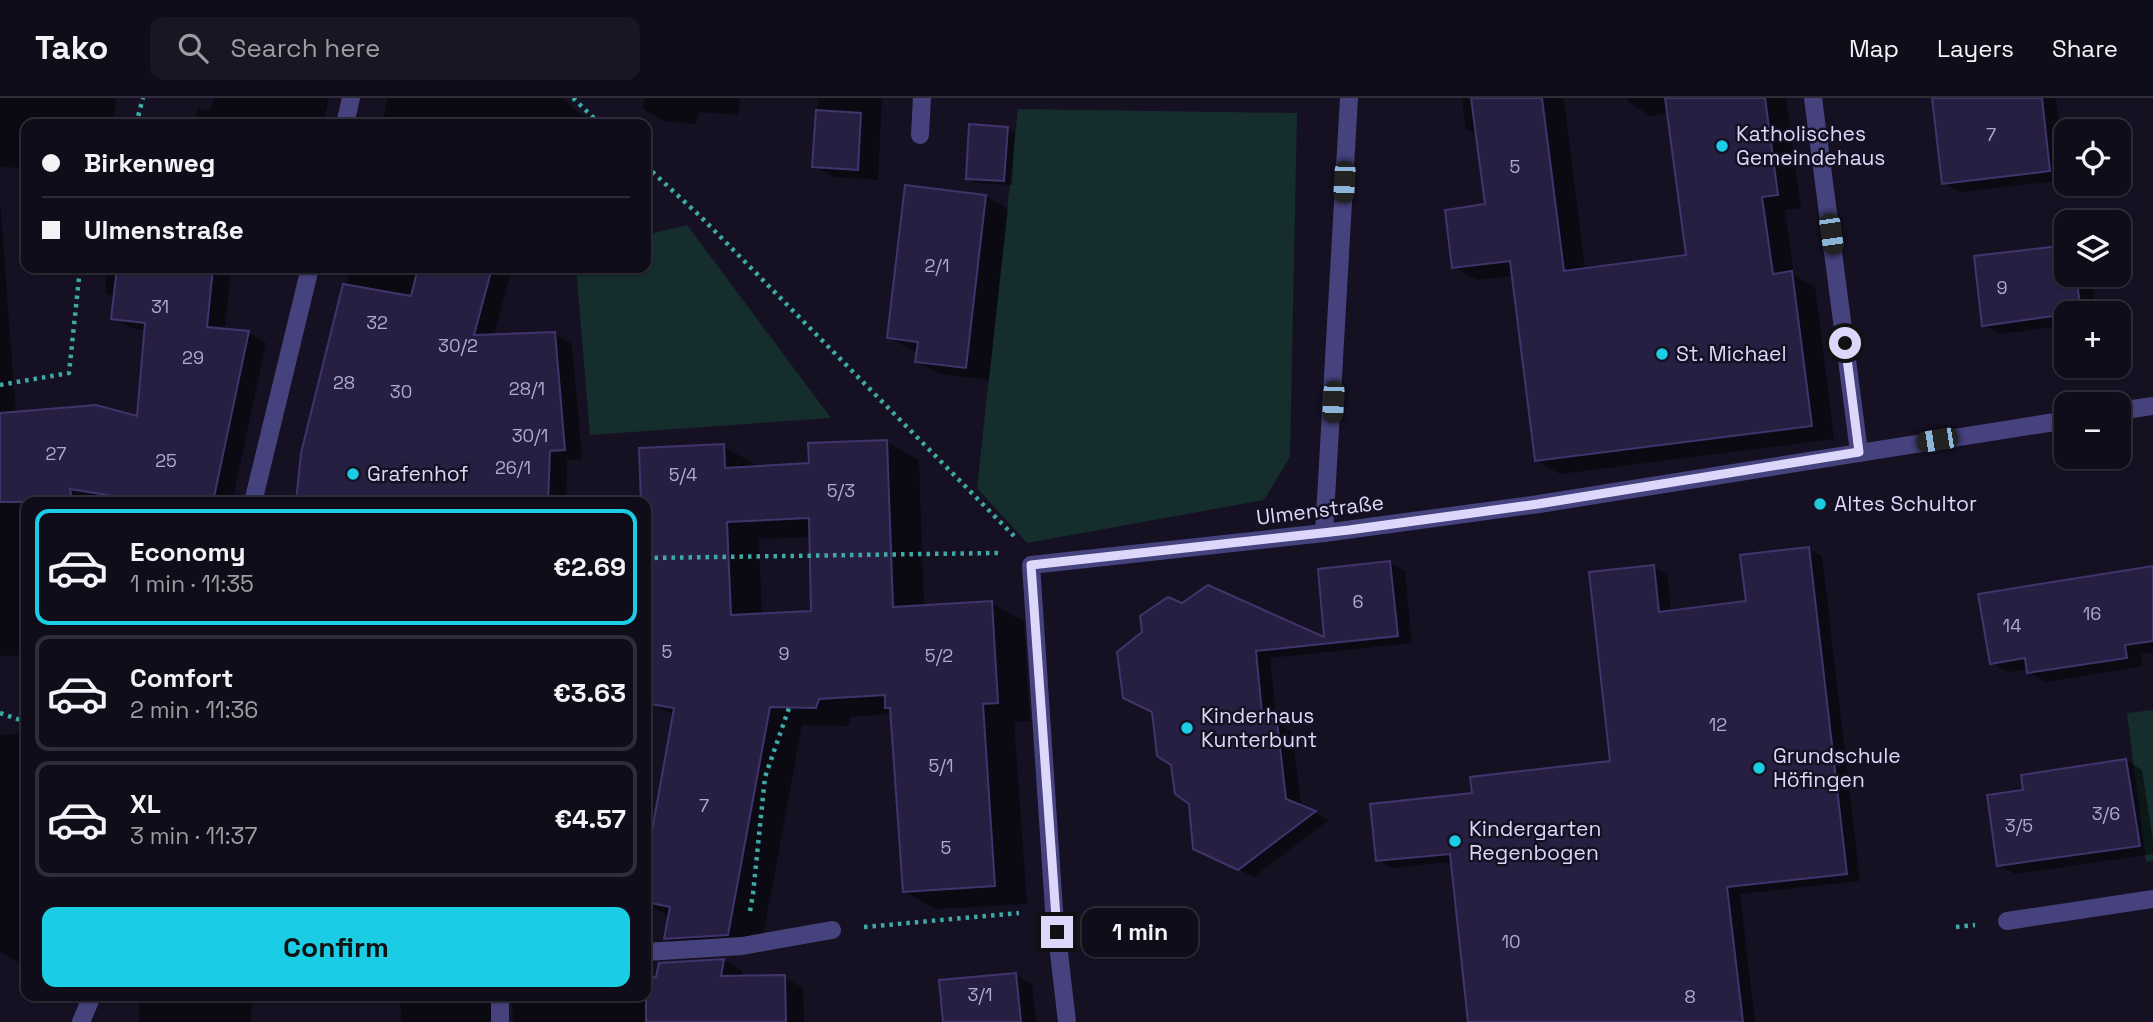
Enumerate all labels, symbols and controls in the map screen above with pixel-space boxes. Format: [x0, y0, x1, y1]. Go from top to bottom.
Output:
search box [150, 17, 640, 80]
text: Tako [35, 27, 108, 69]
icon: search [174, 29, 212, 67]
text: Search here [230, 31, 380, 65]
text: Map [1849, 33, 1899, 64]
text: Layers [1937, 33, 2014, 64]
text: Share [2052, 33, 2118, 64]
map controls [2054, 119, 2131, 469]
button: locate [2054, 119, 2131, 196]
place label: Katholisches Gemeindehaus [1736, 120, 1885, 171]
house number: 7 [1986, 123, 1996, 146]
marker: Katholisches Gemeindehaus [1714, 138, 1730, 154]
text: Birkenweg [84, 146, 215, 180]
house number: 5 [1510, 155, 1520, 178]
car [1333, 160, 1356, 204]
button: layers [2054, 210, 2131, 287]
car [1818, 212, 1845, 256]
text: Ulmenstraße [84, 213, 244, 247]
house number: 2/1 [924, 254, 950, 277]
house number: 9 [1996, 276, 2008, 299]
house number: 31 [151, 295, 169, 318]
button: + [2054, 301, 2131, 378]
house number: 32 [366, 311, 388, 334]
route start [1829, 327, 1861, 359]
house number: 30/2 [438, 334, 478, 357]
place label: St. Michael [1676, 340, 1787, 367]
house number: 29 [182, 346, 204, 369]
marker: St. Michael [1654, 346, 1670, 362]
house number: 28 [333, 371, 355, 394]
house number: 28/1 [509, 377, 545, 400]
house number: 30 [390, 380, 412, 403]
car [1322, 380, 1345, 424]
button: − [2054, 392, 2131, 469]
house number: 30/1 [512, 424, 548, 447]
car [1915, 426, 1960, 454]
house number: 27 [46, 442, 66, 465]
house number: 25 [155, 449, 177, 472]
house number: 26/1 [495, 456, 531, 479]
place label: Grafenhof [367, 460, 469, 487]
house number: 5/4 [669, 463, 697, 486]
marker: Grafenhof [345, 466, 361, 482]
house number: 5/3 [827, 479, 855, 502]
street label: Ulmenstraße [1255, 488, 1385, 531]
place label: Altes Schultor [1834, 490, 1977, 517]
marker: Altes Schultor [1812, 496, 1828, 512]
text: Economy [130, 535, 246, 569]
icon: car [46, 536, 109, 599]
text: €2.69 [553, 550, 626, 584]
text: 1 min · 11:35 [130, 569, 254, 599]
house number: 6 [1352, 590, 1364, 613]
house number: 16 [2083, 602, 2101, 625]
house number: 14 [2003, 614, 2021, 637]
house number: 5 [662, 640, 672, 663]
house number: 9 [778, 642, 790, 665]
house number: 5/2 [925, 644, 953, 667]
text: Comfort [130, 661, 233, 695]
icon: car [46, 662, 109, 725]
text: €3.63 [553, 676, 626, 710]
text: 2 min · 11:36 [130, 695, 258, 725]
place label: Kinderhaus Kunterbunt [1201, 702, 1317, 753]
house number: 12 [1709, 713, 1727, 736]
marker: Kinderhaus Kunterbunt [1179, 720, 1195, 736]
place label: Grundschule Höfingen [1773, 742, 1901, 793]
house number: 5/1 [929, 754, 953, 777]
marker: Grundschule Höfingen [1751, 760, 1767, 776]
text: XL [130, 787, 161, 821]
icon: car [46, 788, 109, 851]
house number: 7 [699, 794, 709, 817]
text: €4.57 [554, 802, 626, 836]
house number: 3/6 [2092, 802, 2120, 825]
house number: 3/5 [2005, 814, 2033, 837]
place label: Kindergarten Regenbogen [1469, 815, 1601, 866]
text: 3 min · 11:37 [130, 821, 257, 851]
marker: Kindergarten Regenbogen [1447, 833, 1463, 849]
house number: 5 [941, 836, 951, 859]
button: Confirm [42, 907, 630, 987]
callout: 1 min [1082, 908, 1197, 956]
route end [1041, 916, 1073, 948]
text: 1 min [1112, 917, 1168, 947]
house number: 10 [1501, 930, 1521, 953]
house number: 3/1 [967, 983, 993, 1006]
house number: 8 [1684, 985, 1696, 1008]

